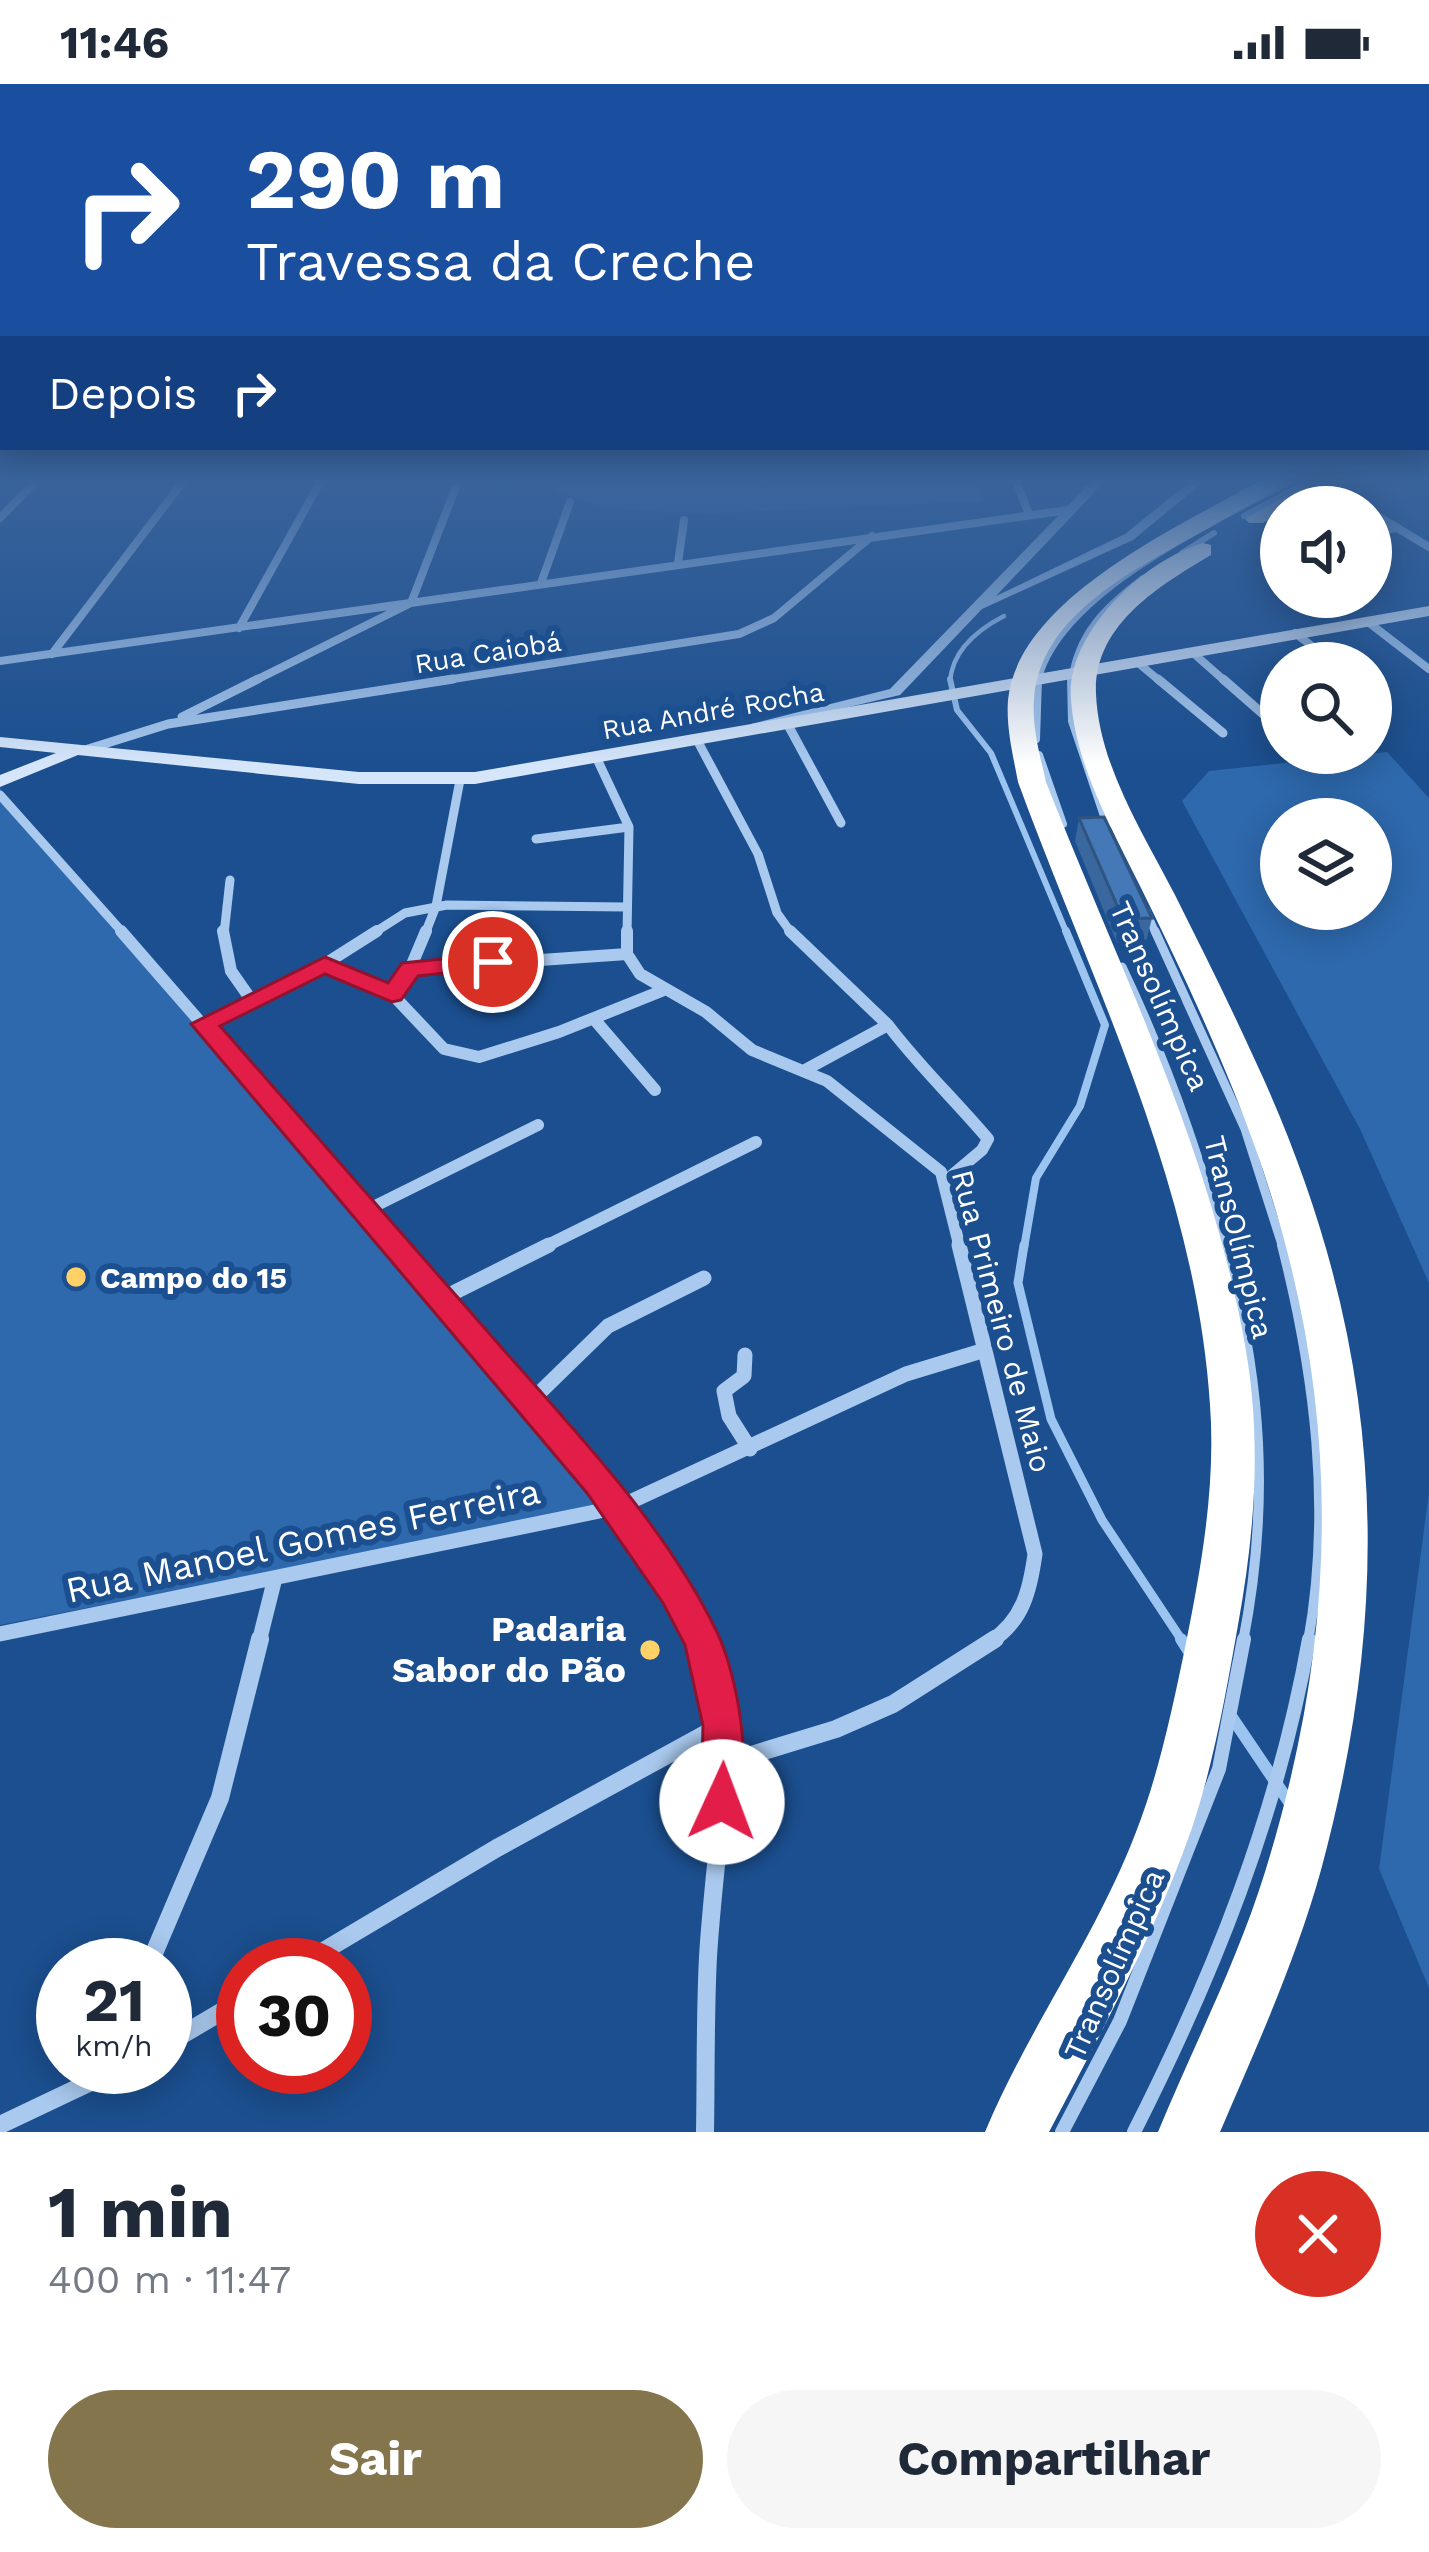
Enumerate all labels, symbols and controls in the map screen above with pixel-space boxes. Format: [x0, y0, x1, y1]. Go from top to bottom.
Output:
text: 11:46 [60, 16, 169, 69]
text: 290 m [246, 130, 505, 228]
icon: right [48, 132, 204, 288]
text: Travessa da Creche [246, 230, 756, 293]
icon: right [221, 360, 287, 426]
text: Depois [48, 367, 197, 420]
map controls [1260, 486, 1392, 930]
button: sound [1260, 486, 1392, 618]
street label: Rua Caiobá [413, 626, 563, 680]
button: search [1260, 642, 1392, 774]
street label: Rua André Rocha [600, 676, 826, 746]
button: layers [1260, 798, 1392, 930]
street label: Transolímpica [1103, 896, 1217, 1096]
pin [442, 911, 544, 1013]
icon: arrive [460, 929, 526, 995]
street label: TransOlímpica [1197, 1132, 1281, 1342]
street label: Rua Primeiro de Maio [945, 1166, 1059, 1476]
place label: Campo do 15 [100, 1260, 287, 1295]
marker: Campo do 15 [63, 1264, 89, 1290]
street label: Rua Manoel Gomes Ferreira [62, 1470, 544, 1612]
place label: Padaria Sabor do Pão [392, 1608, 626, 1691]
marker: Padaria Sabor do Pão [637, 1637, 663, 1663]
position arrow [659, 1739, 785, 1865]
street label: Transolímpica [1057, 1864, 1171, 2064]
speed limit sign: 30 [216, 1938, 372, 2094]
text: 21 [83, 1965, 145, 2036]
text: km/h [75, 2028, 153, 2063]
text: 1 min [48, 2170, 233, 2254]
button: close [1255, 2171, 1381, 2297]
text: 400 m · 11:47 [48, 2257, 291, 2302]
button: Sair [48, 2390, 703, 2528]
button: Compartilhar [727, 2390, 1381, 2528]

